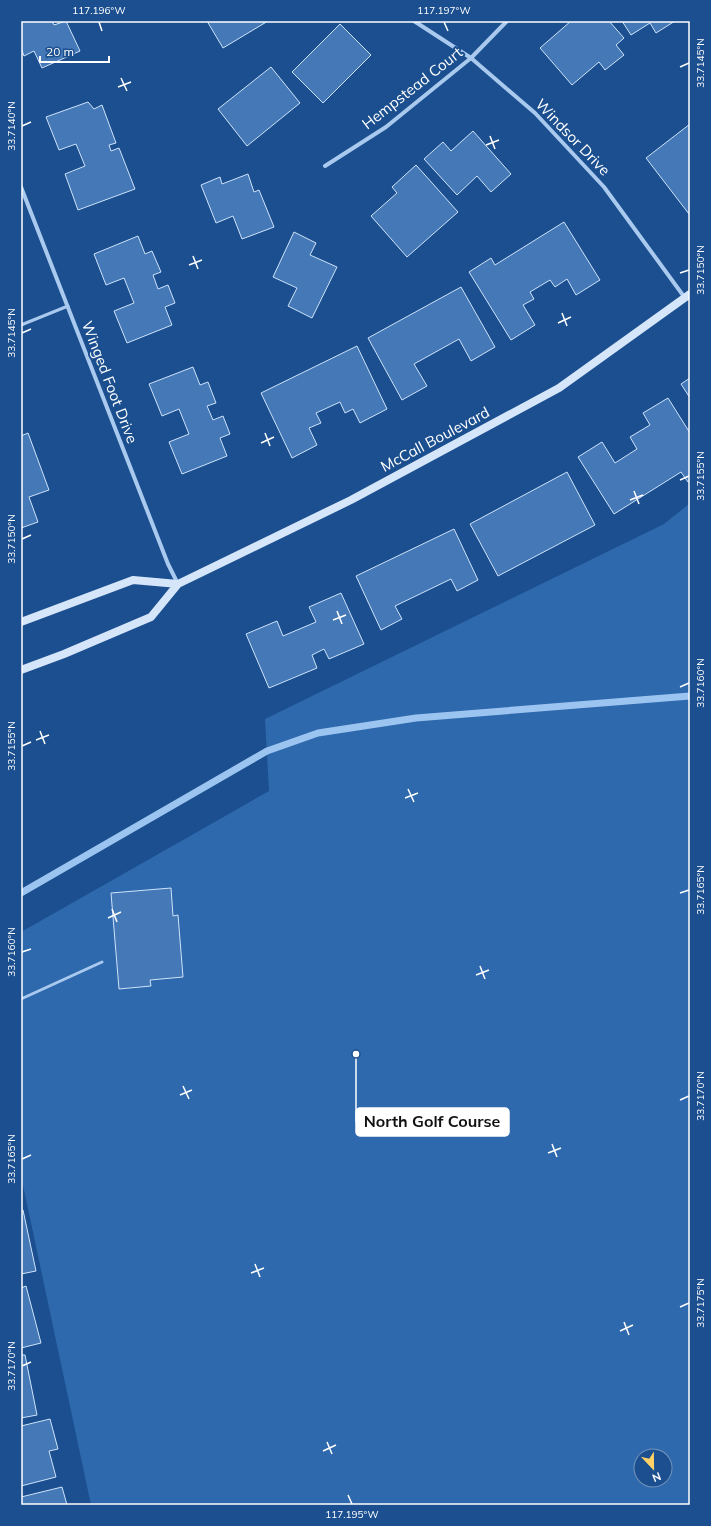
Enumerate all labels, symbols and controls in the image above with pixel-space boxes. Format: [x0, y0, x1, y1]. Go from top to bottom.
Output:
text: 117.196°W [72, 4, 126, 17]
text: 117.197°W [417, 4, 471, 17]
scale bar [40, 38, 109, 64]
text: 33.7145°N [694, 38, 707, 88]
street label: Hempstead Court [358, 43, 466, 133]
text: 20 m [46, 44, 74, 59]
street label: Windsor Drive [532, 95, 614, 179]
text: 33.7140°N [5, 101, 18, 151]
text: 33.7150°N [694, 245, 707, 295]
text: 33.7145°N [5, 308, 18, 358]
street label: Winged Foot Drive [78, 318, 142, 446]
street label: McCall Boulevard [377, 402, 493, 476]
text: 33.7155°N [694, 451, 707, 501]
text: 33.7150°N [5, 514, 18, 564]
text: 33.7160°N [694, 658, 707, 708]
text: 33.7155°N [5, 721, 18, 771]
text: 33.7165°N [694, 865, 707, 915]
text: 33.7160°N [5, 927, 18, 977]
text: 33.7170°N [694, 1071, 707, 1121]
callout: North Golf Course [356, 1108, 509, 1136]
text: North Golf Course [364, 1111, 501, 1131]
text: 33.7165°N [5, 1134, 18, 1184]
text: 33.7175°N [694, 1278, 707, 1328]
text: 33.7170°N [5, 1341, 18, 1391]
north arrow [633, 1448, 673, 1488]
text: N [650, 1469, 663, 1485]
text: 117.195°W [325, 1508, 379, 1521]

